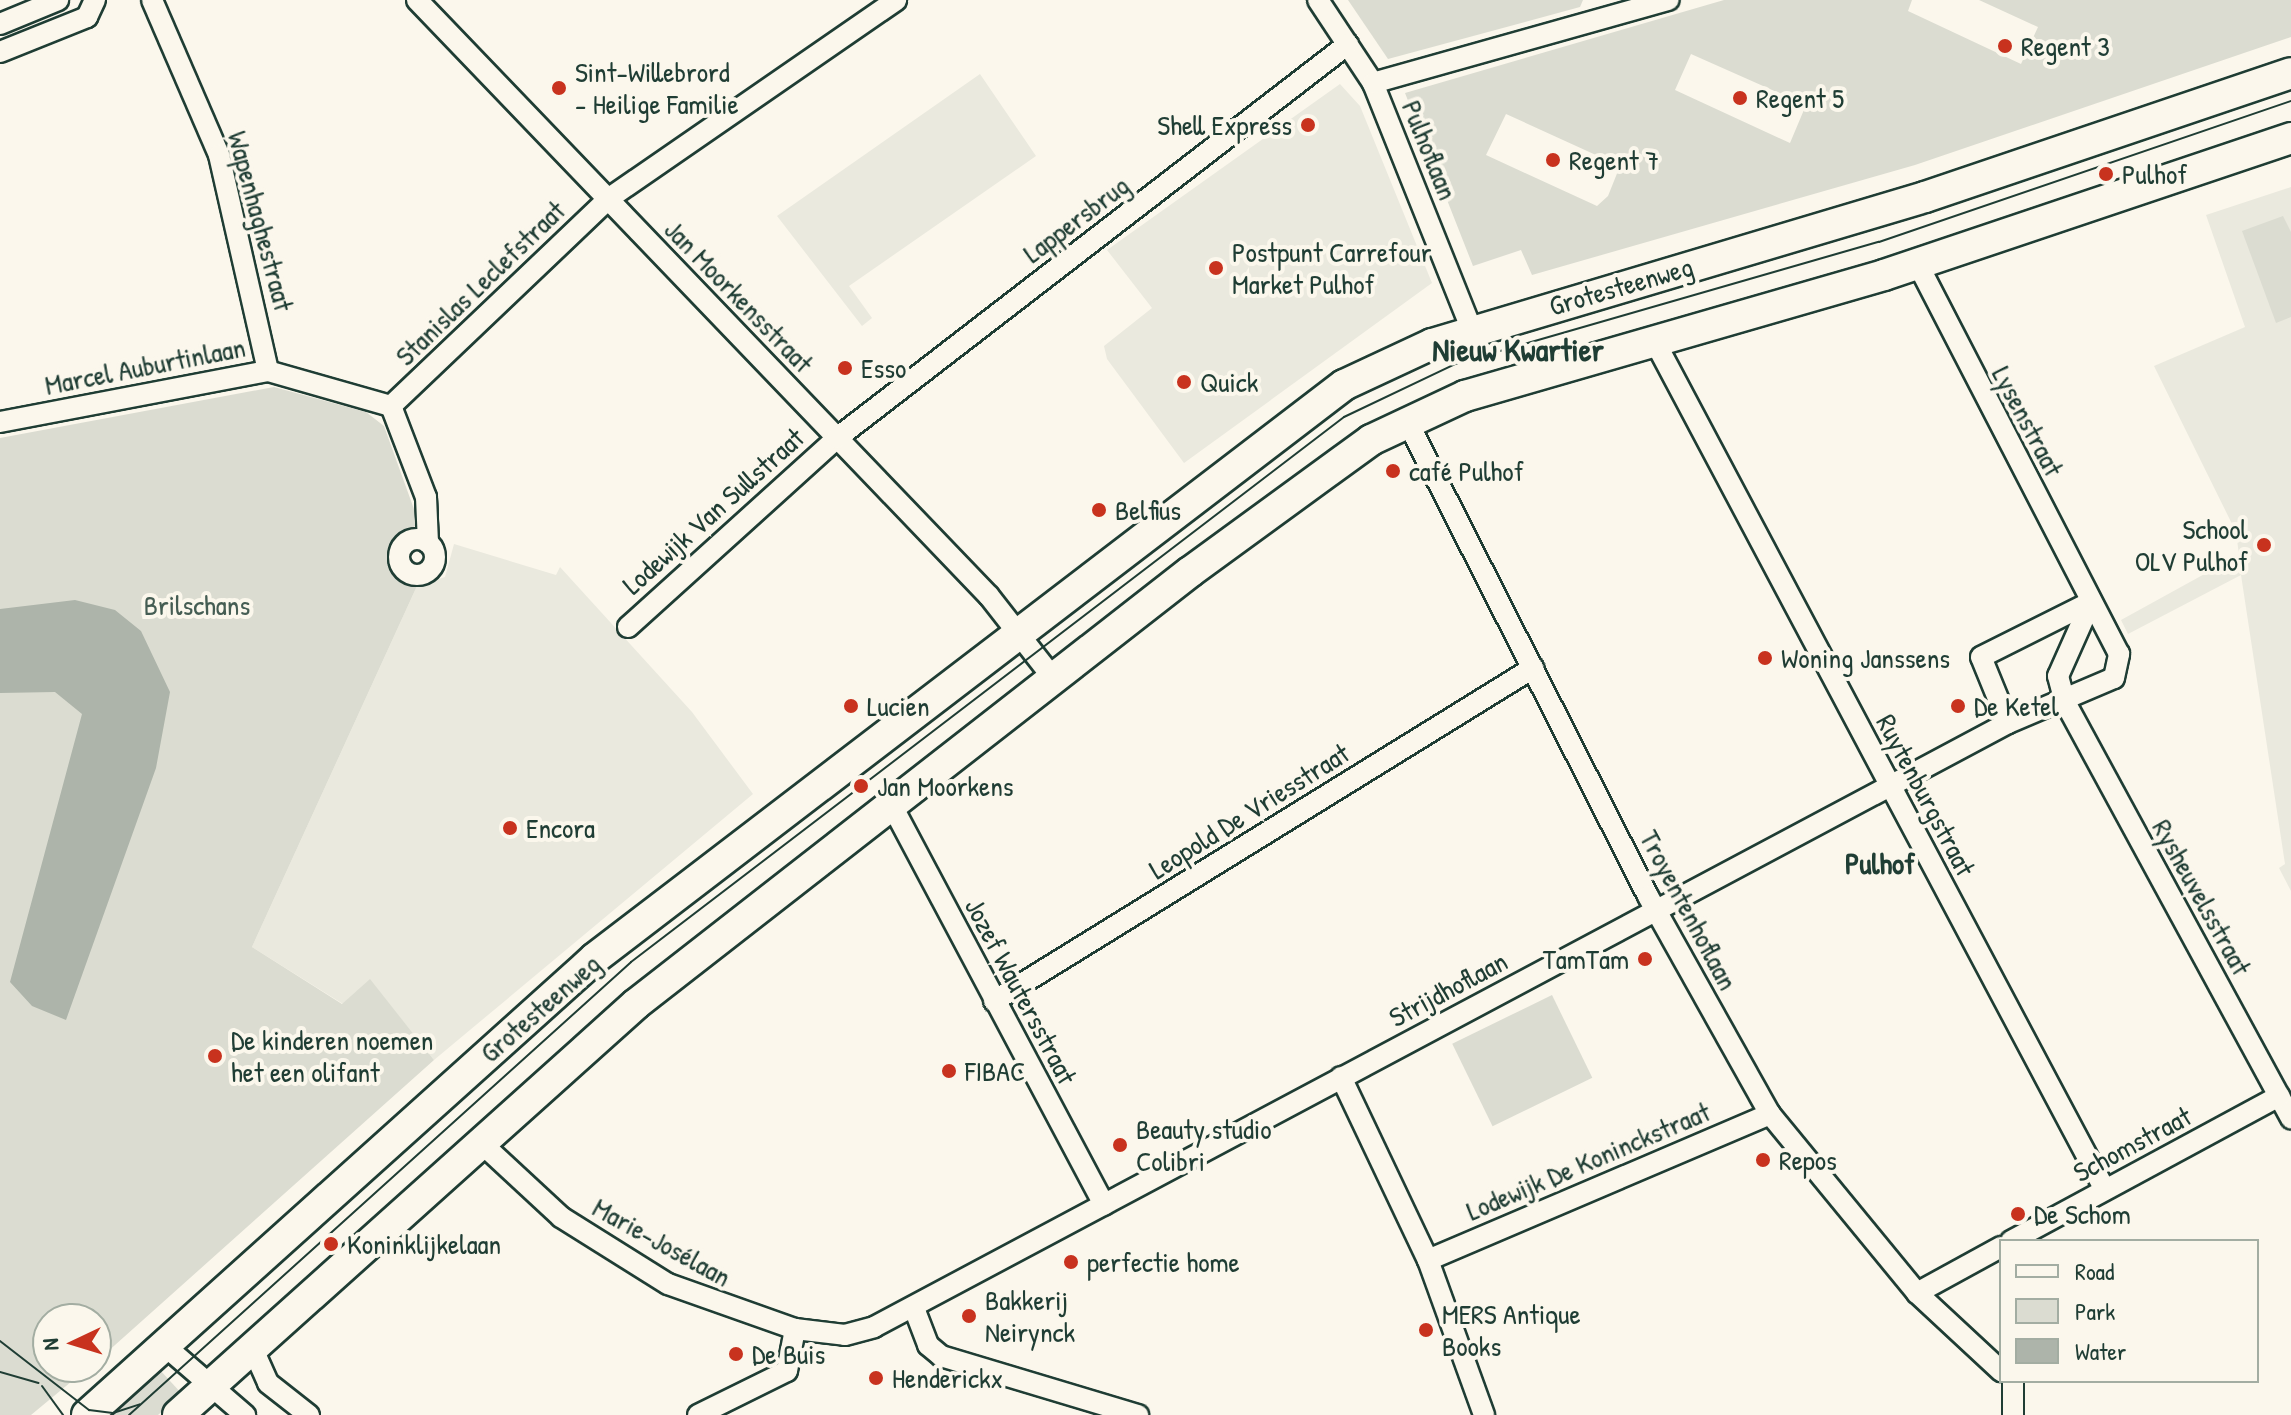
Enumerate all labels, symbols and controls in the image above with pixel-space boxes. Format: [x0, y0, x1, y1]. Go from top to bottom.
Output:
place label: Regent 3 [2021, 29, 2110, 63]
marker: Regent 3 [1996, 37, 2014, 55]
place label: Sint-Willebrord - Heilige Familie [575, 55, 739, 121]
marker: Sint-Willebrord - Heilige Familie [550, 79, 568, 97]
place label: Regent 5 [1756, 81, 1844, 115]
marker: Regent 5 [1731, 89, 1749, 107]
street label: Pulhoflaan [1395, 95, 1465, 205]
place label: Shell Express [1157, 108, 1292, 142]
marker: Shell Express [1299, 116, 1317, 134]
street label: Wapenhaghestraat [221, 127, 301, 315]
place label: Regent 7 [1569, 143, 1659, 177]
marker: Regent 7 [1544, 151, 1562, 169]
place label: Pulhof [2122, 157, 2187, 191]
marker: Pulhof [2097, 165, 2115, 183]
street label: Lappersbrug [1016, 168, 1136, 270]
street label: Stanislas Leclefstraat [388, 194, 572, 372]
street label: Jan Moorkensstraat [658, 213, 820, 379]
place label: Postpunt Carrefour Market Pulhof [1232, 235, 1431, 301]
street label: Grotesteenweg [1545, 249, 1697, 323]
marker: Postpunt Carrefour Market Pulhof [1207, 259, 1225, 277]
street label: Marcel Auburtinlaan [42, 330, 248, 402]
district label: Nieuw Kwartier [1432, 331, 1604, 369]
place label: Esso [861, 351, 906, 385]
marker: Esso [836, 359, 854, 377]
street label: Lysenstraat [1985, 360, 2071, 482]
place label: Quick [1200, 365, 1258, 399]
marker: Quick [1175, 373, 1193, 391]
street label: Lodewijk Van Sullstraat [615, 421, 811, 601]
place label: café Pulhof [1409, 454, 1524, 488]
marker: café Pulhof [1384, 462, 1402, 480]
place label: Belfius [1115, 493, 1181, 527]
marker: Belfius [1090, 501, 1108, 519]
place label: School OLV Pulhof [2135, 512, 2248, 578]
marker: School OLV Pulhof [2255, 536, 2273, 554]
park label: Brilschans [144, 588, 250, 622]
place label: Woning Janssens [1781, 641, 1950, 675]
marker: Woning Janssens [1756, 649, 1774, 667]
place label: Lucien [867, 689, 930, 723]
place label: De Ketel [1974, 689, 2059, 723]
marker: Lucien [842, 697, 860, 715]
marker: De Ketel [1949, 697, 1967, 715]
street label: Ruytenburgstraat [1869, 709, 1983, 881]
street label: Leopold De Vriesstraat [1143, 736, 1355, 886]
place label: Jan Moorkens [877, 769, 1014, 803]
marker: Jan Moorkens [852, 777, 870, 795]
place label: Encora [526, 811, 595, 845]
street label: Rysheuvelsstraat [2145, 813, 2259, 981]
marker: Encora [501, 819, 519, 837]
street label: Troyentenhoflaan [1633, 824, 1745, 996]
district label: Pulhof [1845, 845, 1915, 881]
street label: Jozef Wautersstraat [958, 892, 1084, 1090]
place label: TamTam [1543, 942, 1629, 976]
street label: Strijdhoflaan [1383, 944, 1513, 1034]
street label: Grotesteenweg [473, 947, 607, 1069]
marker: TamTam [1636, 950, 1654, 968]
place label: De kinderen noemen het een olifant [231, 1023, 433, 1089]
marker: De kinderen noemen het een olifant [206, 1047, 224, 1065]
place label: FIBAC [965, 1054, 1025, 1088]
marker: FIBAC [940, 1062, 958, 1080]
street label: Lodewijk De Koninckstraat [1461, 1094, 1715, 1228]
street label: Schomstraat [2067, 1099, 2197, 1189]
place label: Beauty studio Colibri [1136, 1112, 1272, 1178]
marker: Beauty studio Colibri [1111, 1136, 1129, 1154]
place label: Repos [1779, 1143, 1837, 1177]
marker: Repos [1754, 1151, 1772, 1169]
street label: Marie-Josélaan [587, 1190, 737, 1294]
place label: De Schom [2034, 1197, 2131, 1231]
marker: De Schom [2009, 1205, 2027, 1223]
place label: Koninklijkelaan [347, 1227, 501, 1261]
marker: Koninklijkelaan [322, 1235, 340, 1253]
legend [1999, 1239, 2259, 1383]
place label: perfectie home [1087, 1245, 1240, 1279]
marker: perfectie home [1062, 1253, 1080, 1271]
text: Road [2075, 1255, 2114, 1287]
place label: Bakkerij Neirynck [985, 1283, 1075, 1349]
text: Park [2075, 1295, 2115, 1327]
place label: MERS Antique Books [1442, 1297, 1581, 1363]
north arrow [32, 1303, 112, 1383]
marker: Bakkerij Neirynck [960, 1307, 978, 1325]
marker: MERS Antique Books [1417, 1321, 1435, 1339]
text: Water [2075, 1335, 2126, 1367]
place label: De Buis [752, 1337, 825, 1371]
text: N [35, 1338, 65, 1351]
marker: De Buis [727, 1345, 745, 1363]
place label: Henderickx [892, 1361, 1003, 1395]
marker: Henderickx [867, 1369, 885, 1387]

